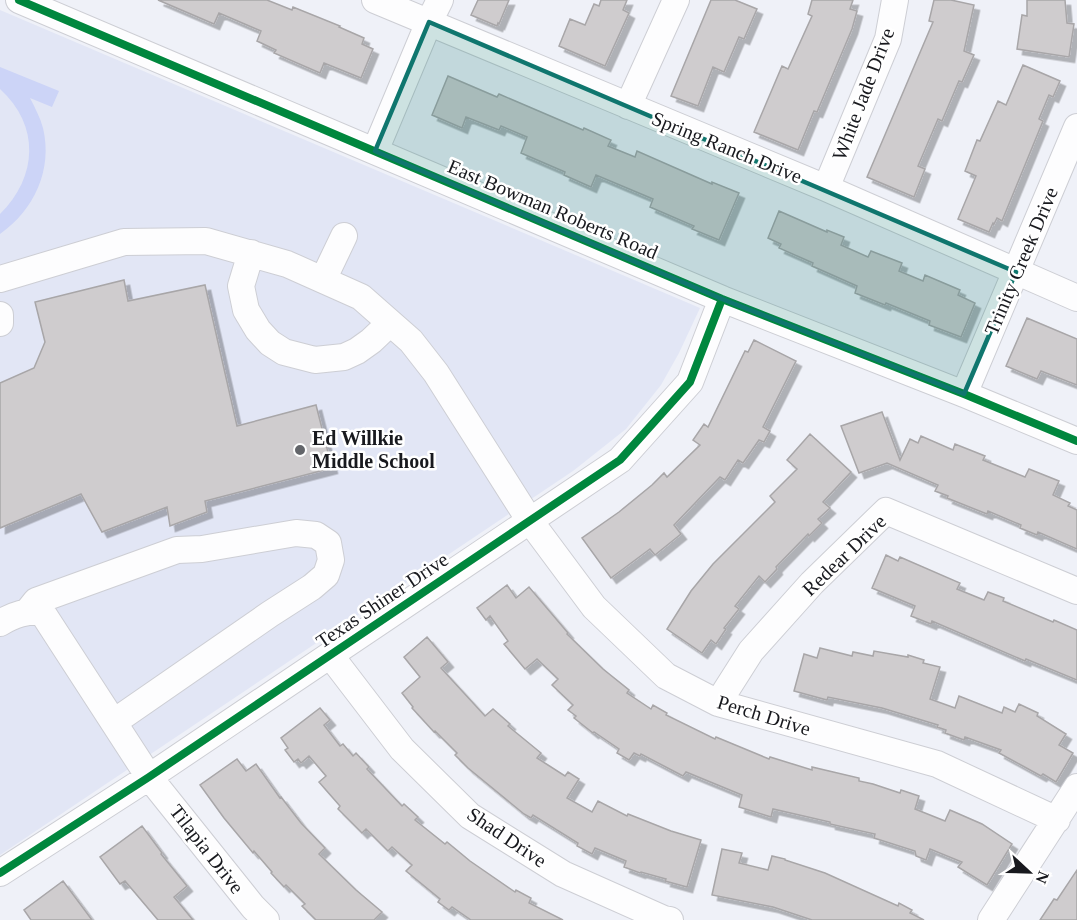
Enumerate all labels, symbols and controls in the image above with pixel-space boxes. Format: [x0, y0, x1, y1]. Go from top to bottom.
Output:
street label: White Jade Drive [828, 25, 898, 163]
street label: Spring Ranch Drive [648, 107, 805, 188]
street label: East Bowman Roberts Road [445, 155, 661, 263]
street label: Trinity Creek Drive [980, 184, 1063, 338]
place label: Ed Willkie Middle School [312, 427, 435, 472]
marker: Ed Willkie Middle School [293, 443, 307, 457]
street label: Redear Drive [798, 510, 890, 600]
street label: Texas Shiner Drive [312, 548, 452, 652]
street label: Perch Drive [715, 690, 813, 740]
street label: Tilapia Drive [165, 800, 249, 898]
street label: Shad Drive [463, 803, 551, 871]
north arrow [999, 842, 1059, 902]
text: N [1032, 869, 1052, 886]

